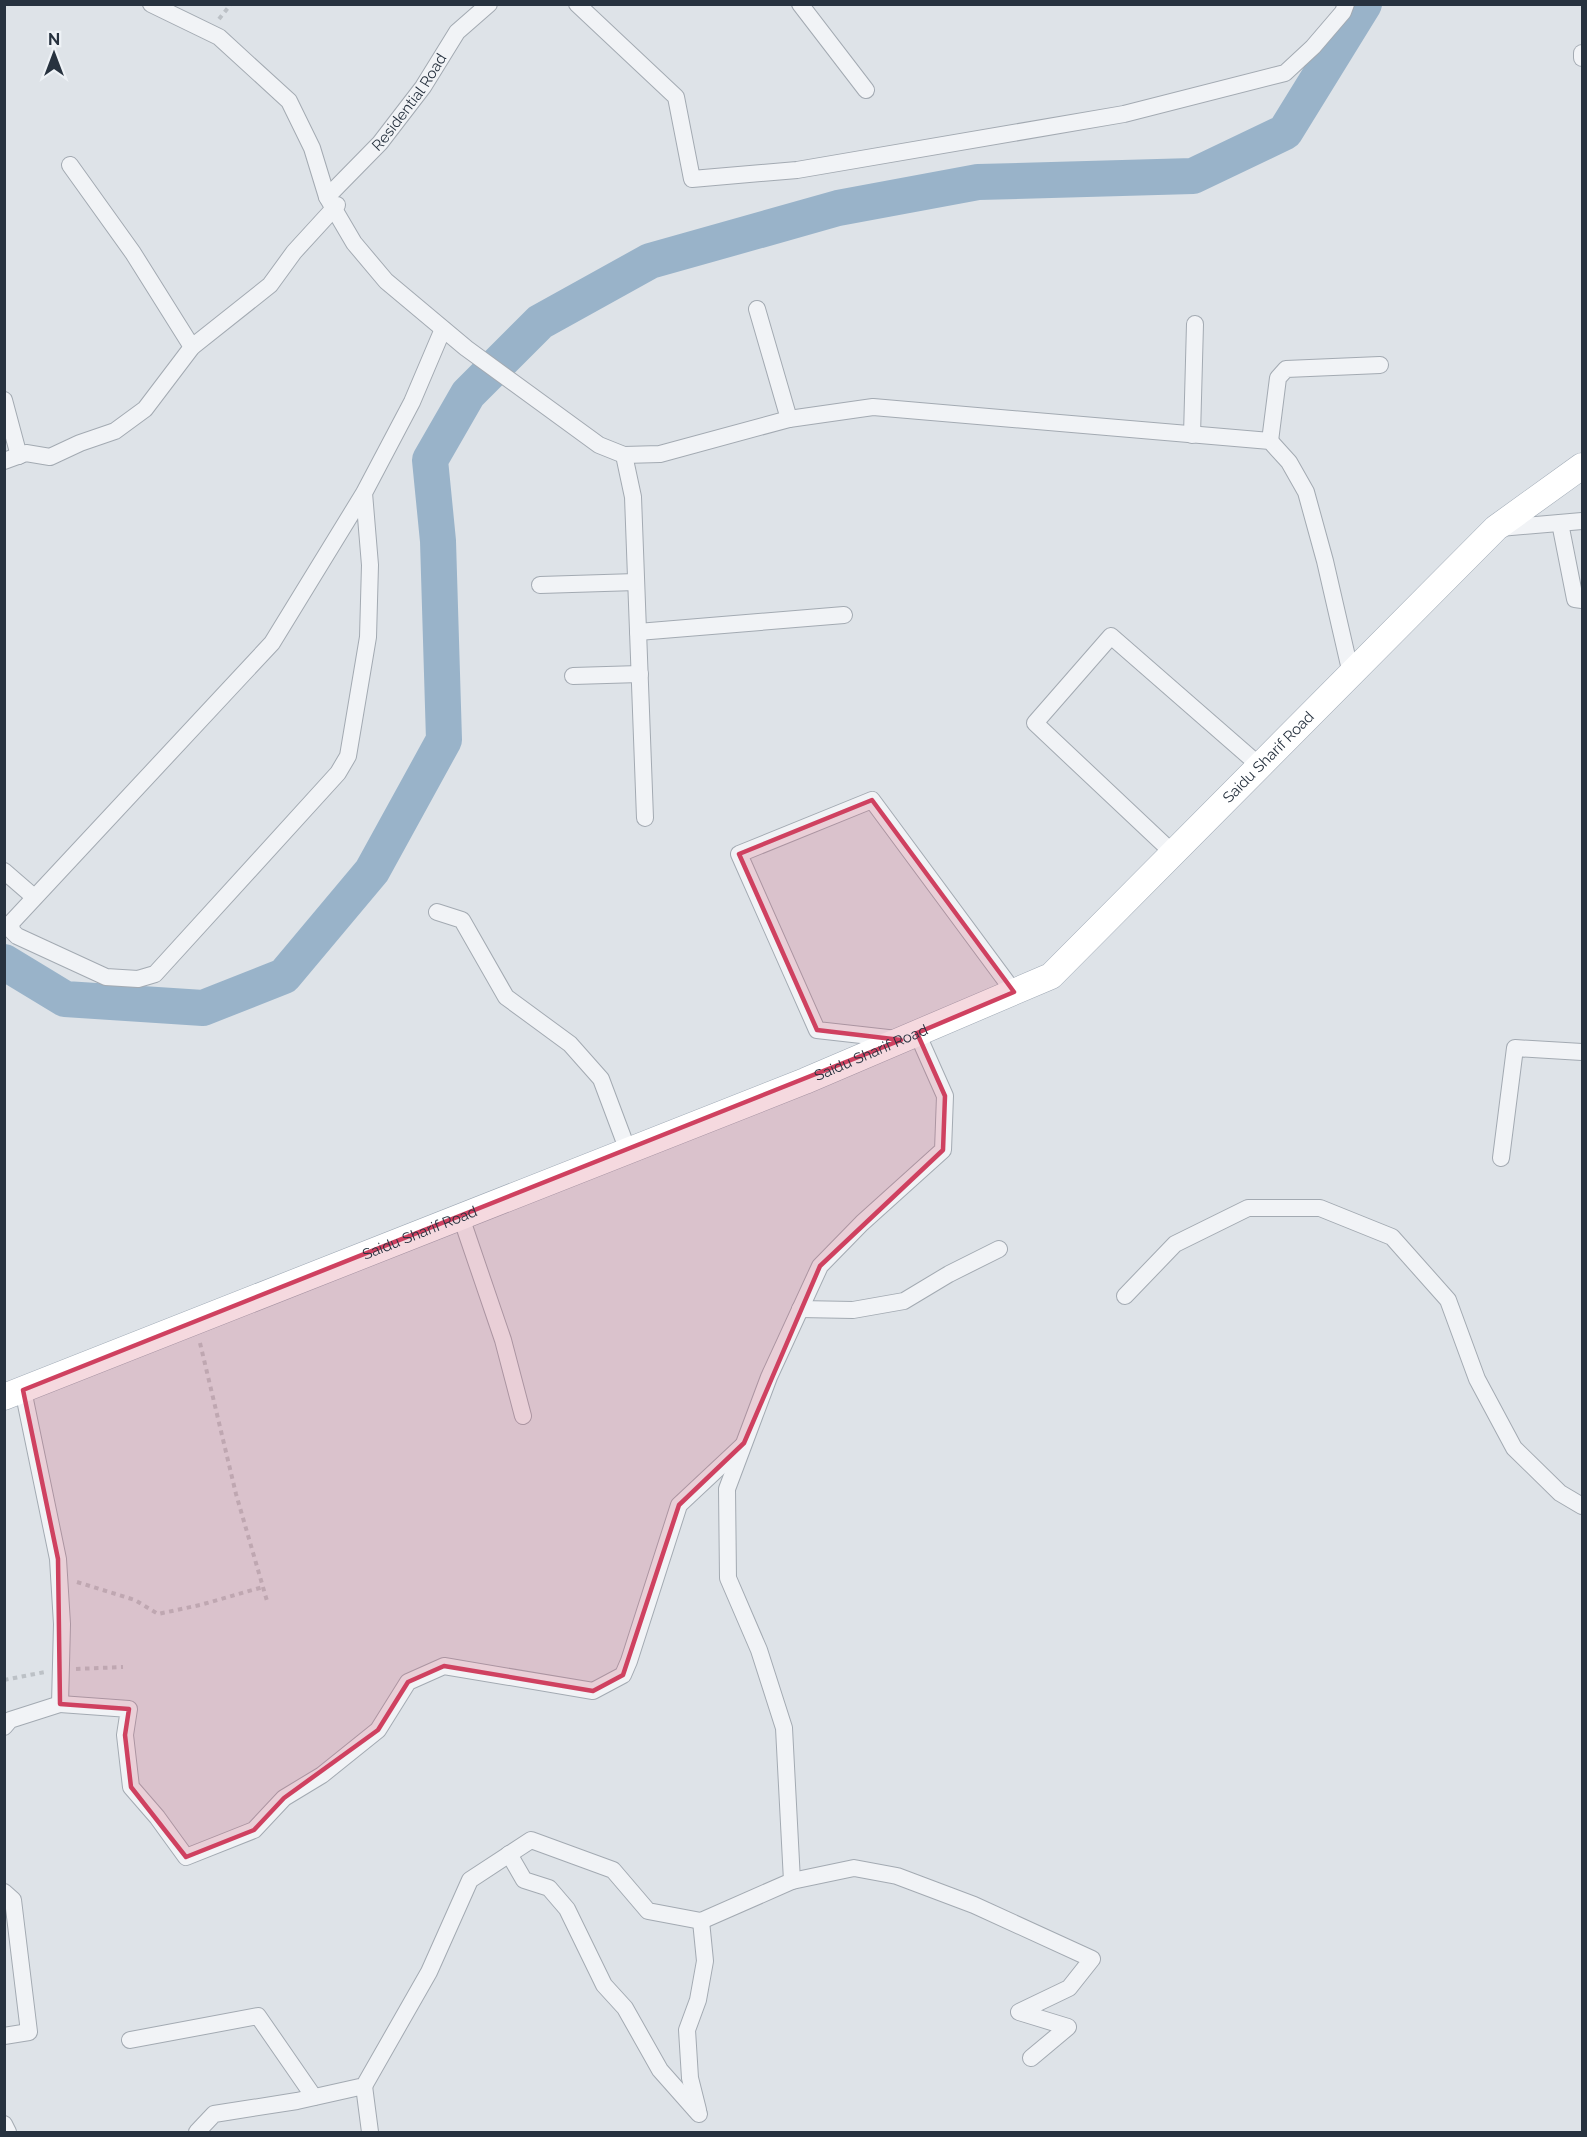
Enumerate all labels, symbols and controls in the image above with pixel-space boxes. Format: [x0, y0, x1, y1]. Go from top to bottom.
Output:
north arrow [24, 24, 84, 84]
text: N [48, 30, 60, 49]
street label: Residential Road [368, 50, 450, 155]
street label: Saidu Sharif Road [1219, 708, 1318, 807]
street label: Saidu Sharif Road [812, 1021, 931, 1085]
street label: Saidu Sharif Road [360, 1202, 480, 1264]

